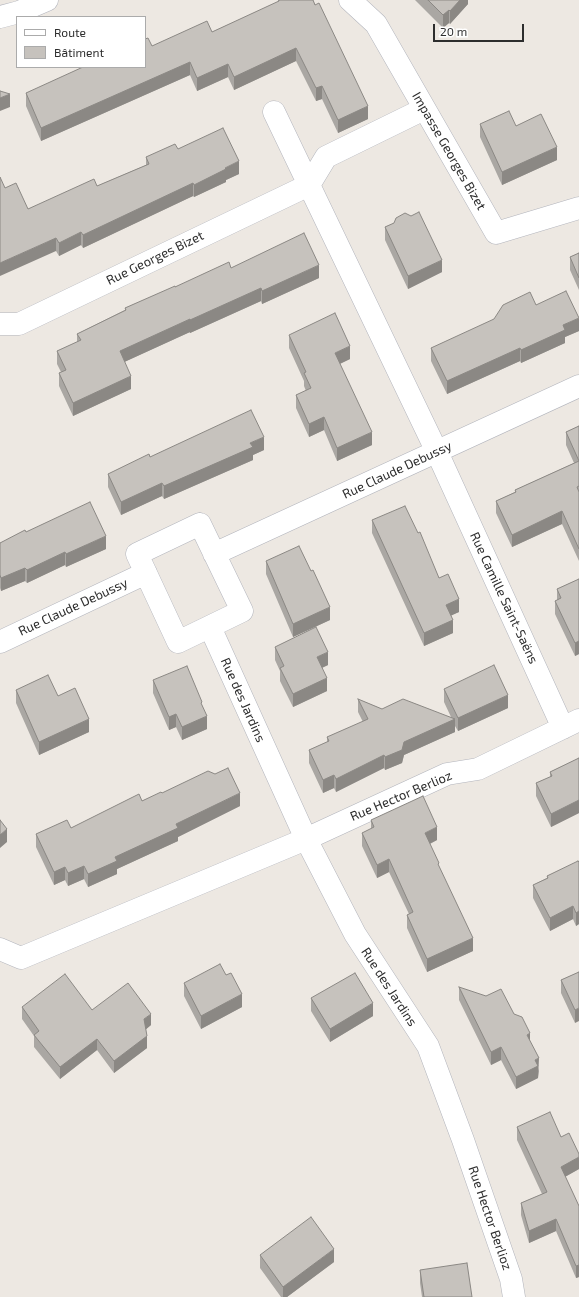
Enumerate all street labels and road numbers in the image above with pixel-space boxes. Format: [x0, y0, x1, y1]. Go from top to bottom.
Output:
street label: Impasse Georges Bizet [409, 89, 489, 213]
street label: Rue Georges Bizet [104, 228, 206, 288]
street label: Rue Claude Debussy [340, 438, 454, 502]
street label: Rue Camille Saint-Saëns [467, 530, 541, 666]
street label: Rue Claude Debussy [16, 575, 130, 639]
street label: Rue des Jardins [217, 655, 269, 745]
street label: Rue Hector Berlioz [348, 767, 454, 825]
street label: Rue des Jardins [358, 945, 420, 1029]
street label: Rue Hector Berlioz [465, 1164, 515, 1272]

